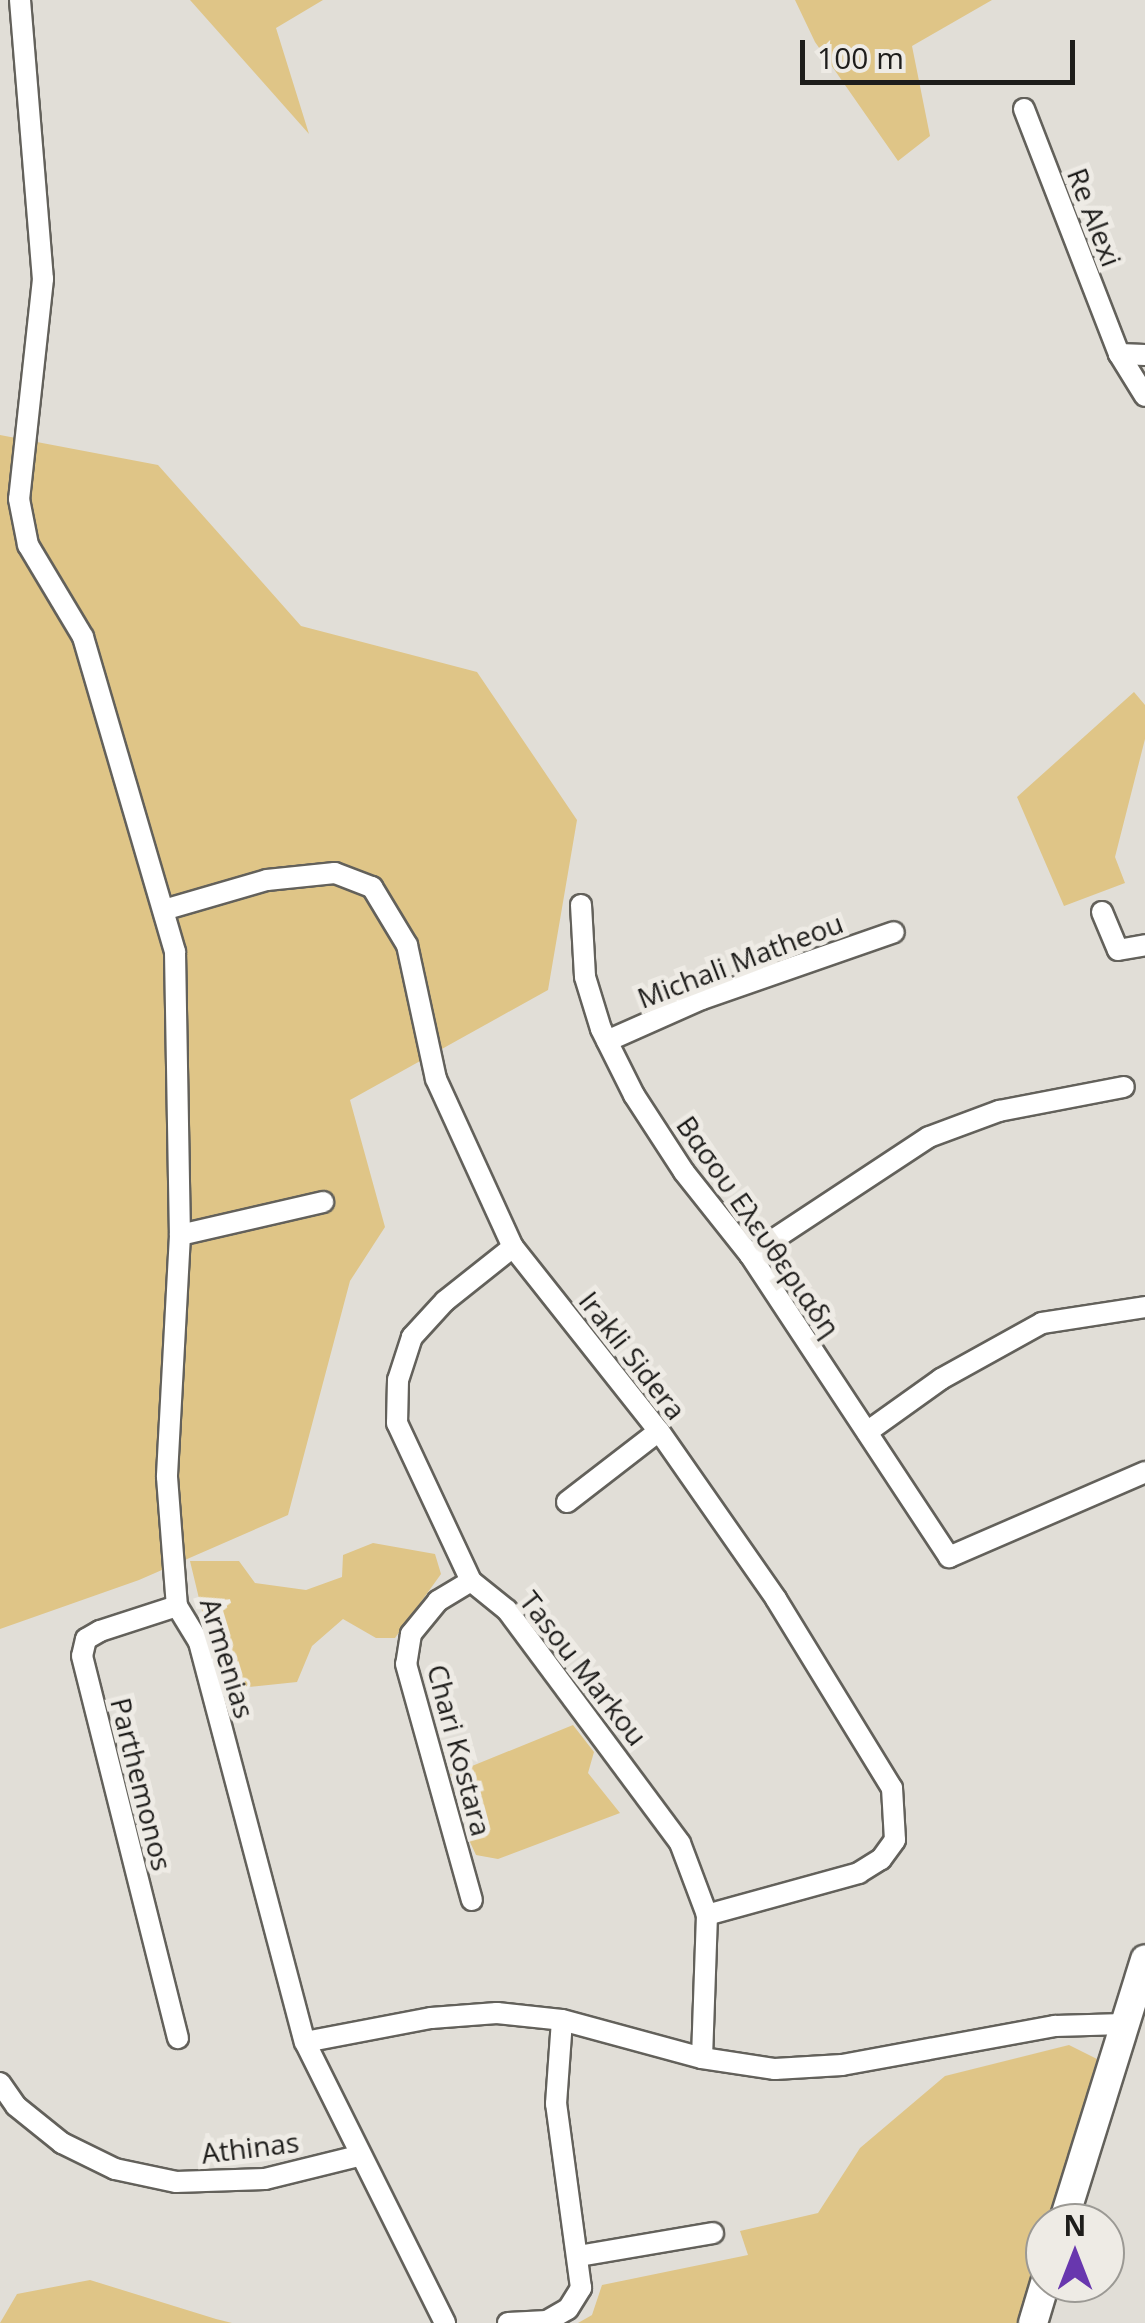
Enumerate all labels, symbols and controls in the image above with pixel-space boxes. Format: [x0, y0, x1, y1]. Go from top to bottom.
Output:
scale bar [805, 20, 1080, 82]
text: 100 m [817, 37, 904, 78]
street label: Re Alexi [1061, 163, 1129, 271]
street label: Michali Matheou [632, 905, 848, 1015]
street label: Βασου Ελευθεριαδη [670, 1109, 848, 1343]
street label: Irakli Sidera [573, 1284, 693, 1426]
street label: Tasou Markou [513, 1584, 655, 1752]
street label: Armenias [194, 1594, 262, 1722]
street label: Chari Kostara [421, 1661, 499, 1839]
street label: Parthemonos [104, 1694, 180, 1874]
street label: Athinas [199, 2124, 301, 2170]
north arrow [1025, 2203, 1125, 2303]
text: N [1064, 2206, 1086, 2244]

